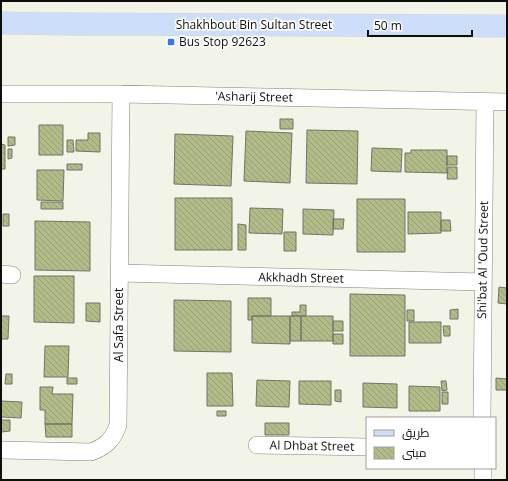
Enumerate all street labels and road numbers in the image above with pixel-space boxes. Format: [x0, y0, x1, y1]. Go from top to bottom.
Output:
street label: Shakhbout Bin Sultan Street [176, 16, 332, 33]
street label: 'Asharij Street [215, 87, 293, 106]
street label: Shi'bat Al 'Oud Street [473, 201, 492, 319]
street label: Akkhadh Street [258, 268, 344, 287]
street label: Al Safa Street [110, 288, 127, 362]
street label: Al Dhbat Street [269, 436, 355, 455]

